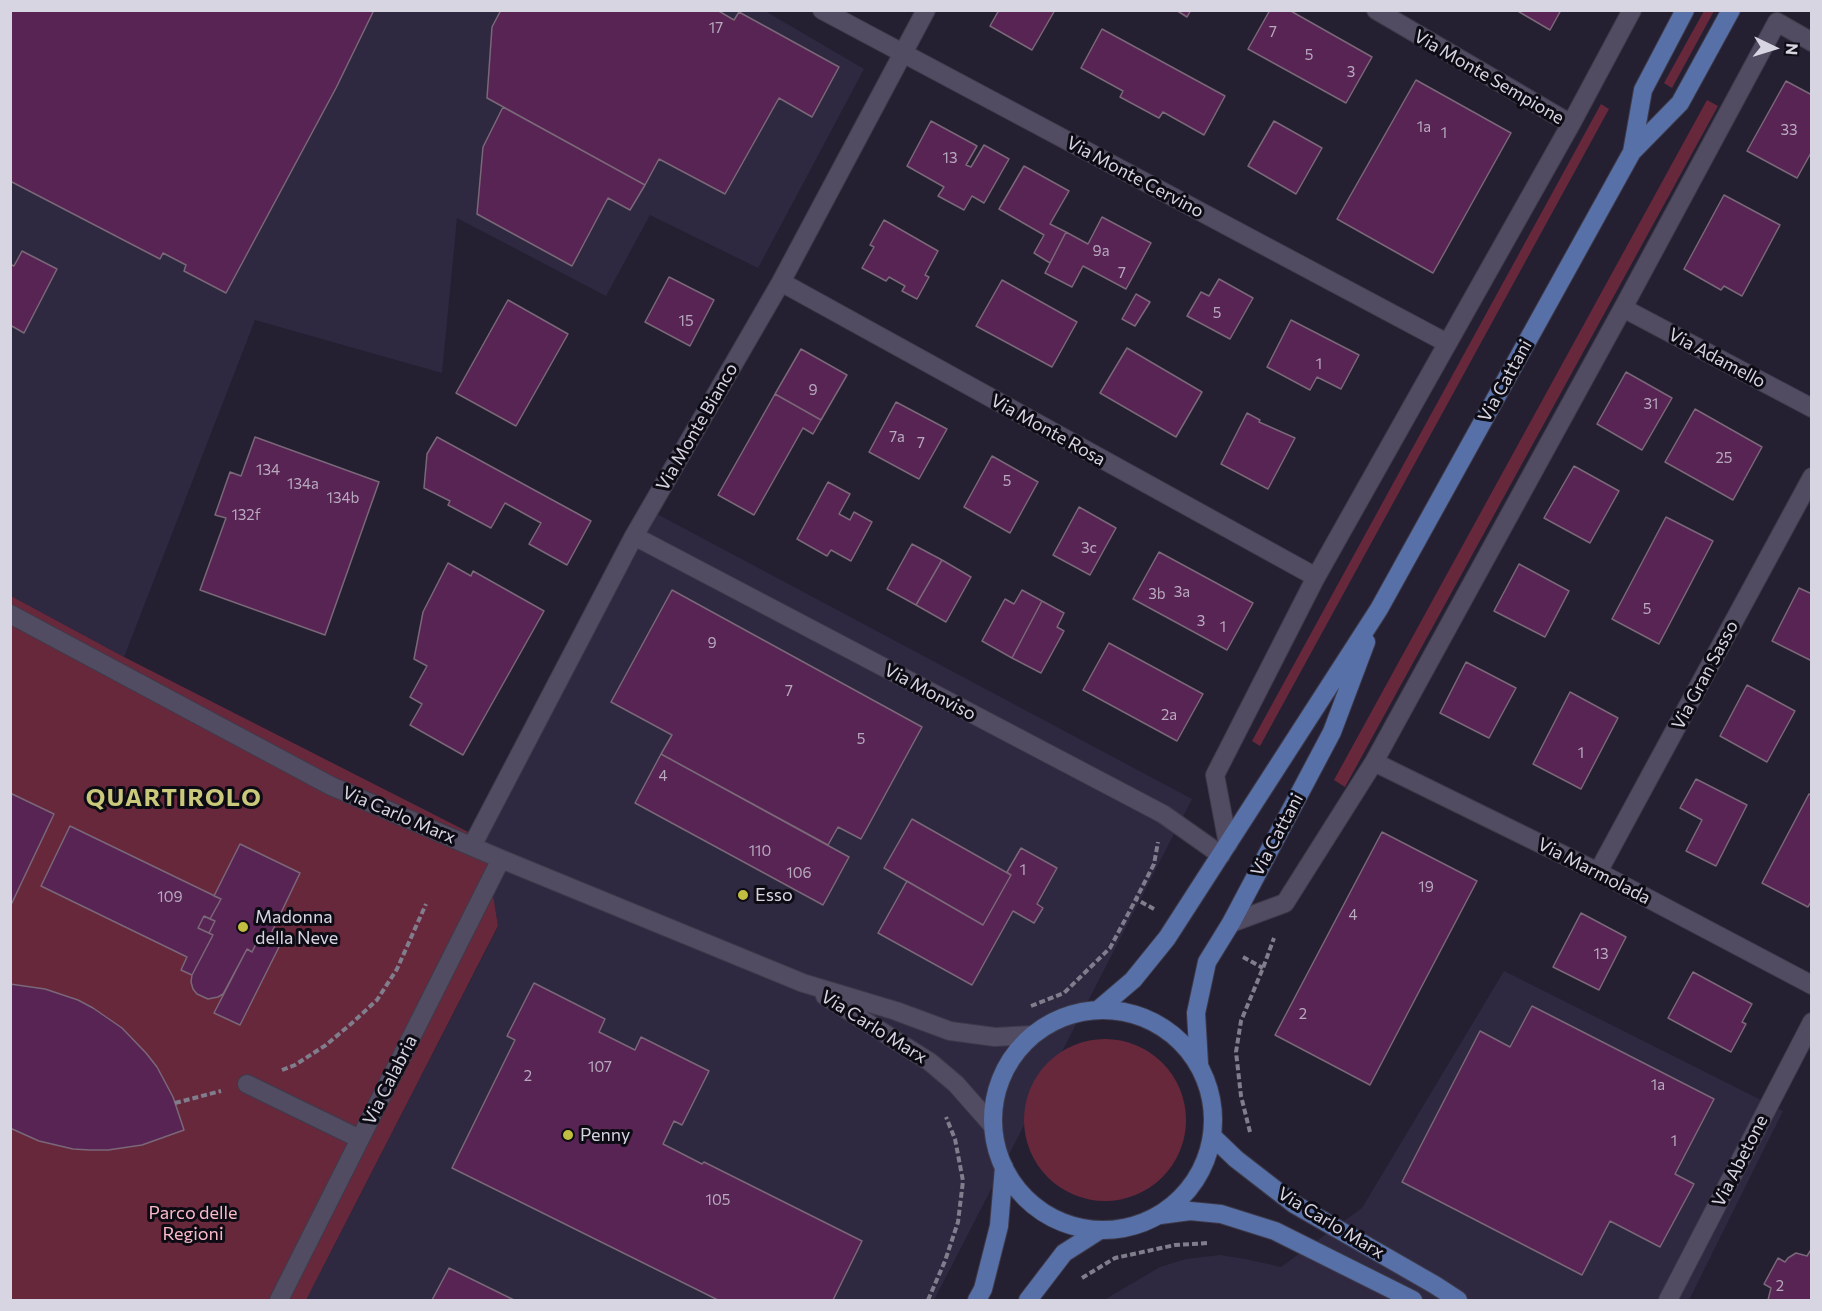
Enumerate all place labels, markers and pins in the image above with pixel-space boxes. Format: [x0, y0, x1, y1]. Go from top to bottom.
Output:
place label: Esso [755, 884, 793, 906]
marker: Esso [736, 888, 750, 902]
place label: Madonna della Neve [255, 906, 338, 948]
marker: Madonna della Neve [236, 920, 250, 934]
place label: Penny [580, 1124, 630, 1146]
marker: Penny [561, 1128, 575, 1142]

